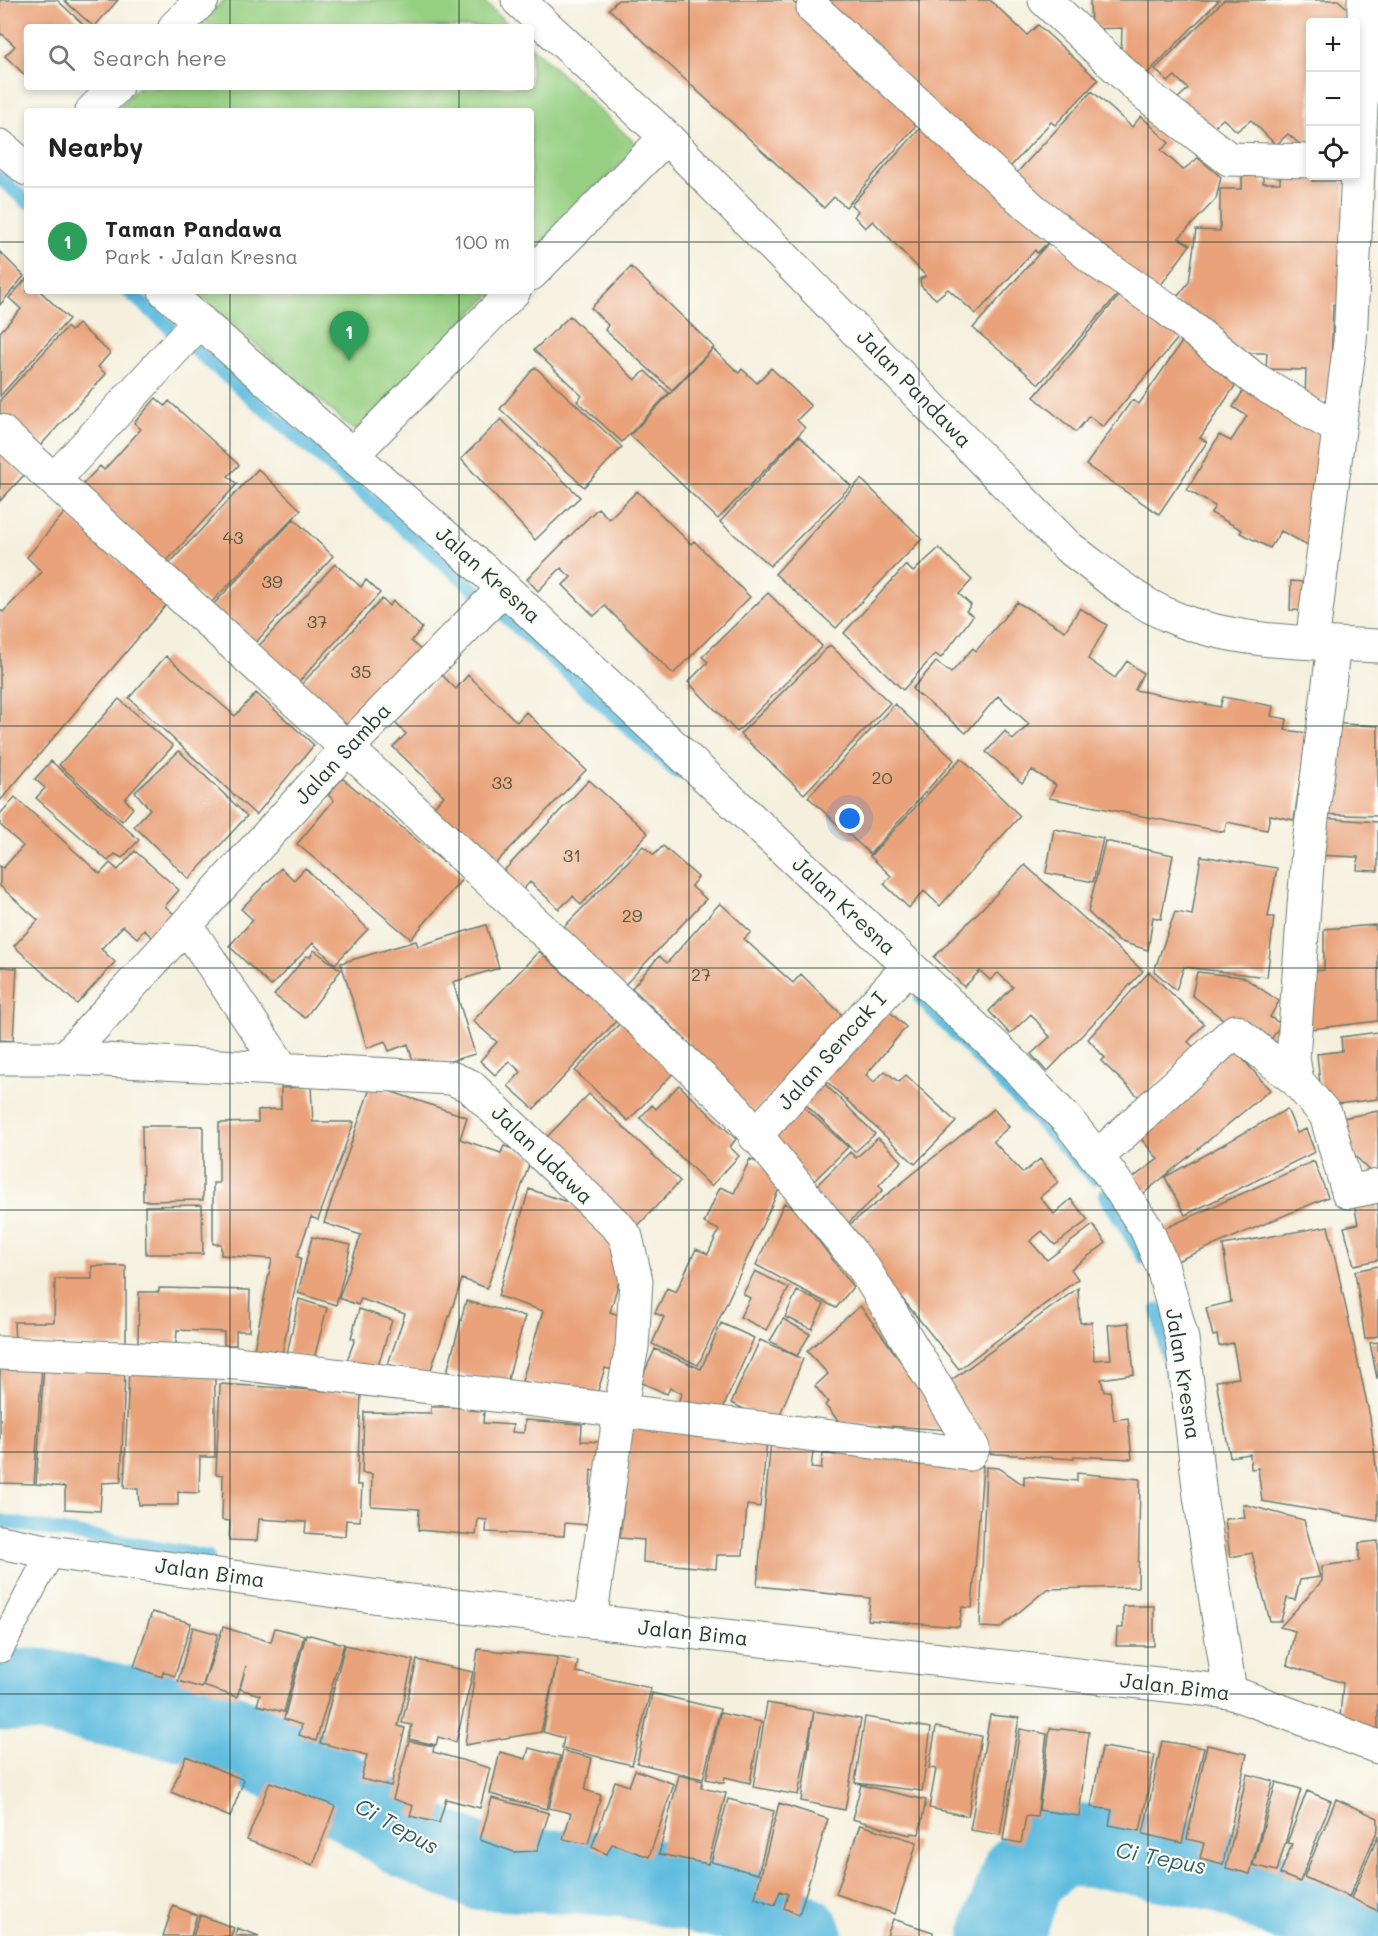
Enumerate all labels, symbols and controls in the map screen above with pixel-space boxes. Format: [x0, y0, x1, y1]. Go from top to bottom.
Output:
map controls [1306, 18, 1360, 180]
button: + [1306, 18, 1360, 72]
search box [24, 24, 534, 90]
icon: search [45, 41, 78, 74]
text: Search here [93, 43, 227, 72]
button: − [1306, 72, 1360, 126]
button: locate [1306, 126, 1360, 180]
text: Nearby [48, 130, 143, 164]
text: Taman Pandawa [105, 214, 282, 243]
text: 1 [63, 228, 72, 254]
text: 100 m [454, 228, 510, 254]
text: Park · Jalan Kresna [105, 243, 298, 269]
pin: 1 [330, 312, 368, 361]
street label: Jalan Pandawa [852, 323, 979, 453]
street label: Jalan Kresna [431, 520, 547, 628]
house number: 43 [222, 525, 244, 549]
house number: 39 [261, 569, 283, 593]
house number: 37 [307, 609, 327, 633]
house number: 35 [350, 659, 372, 683]
street label: Jalan Samba [288, 696, 396, 810]
house number: 20 [871, 765, 893, 789]
house number: 33 [491, 770, 513, 794]
your location [835, 804, 864, 833]
house number: 31 [563, 843, 581, 867]
street label: Jalan Kresna [787, 850, 903, 960]
house number: 29 [622, 903, 643, 927]
house number: 27 [691, 962, 711, 986]
street label: Jalan Sencak I [771, 985, 891, 1115]
street label: Jalan Udawa [487, 1099, 600, 1209]
street label: Jalan Kresna [1161, 1306, 1208, 1441]
street label: Jalan Bima [154, 1550, 267, 1593]
street label: Jalan Bima [637, 1612, 750, 1651]
street label: Jalan Bima [1119, 1665, 1232, 1706]
water label: Ci Tepus [350, 1791, 444, 1860]
water label: Ci Tepus [1113, 1835, 1209, 1880]

